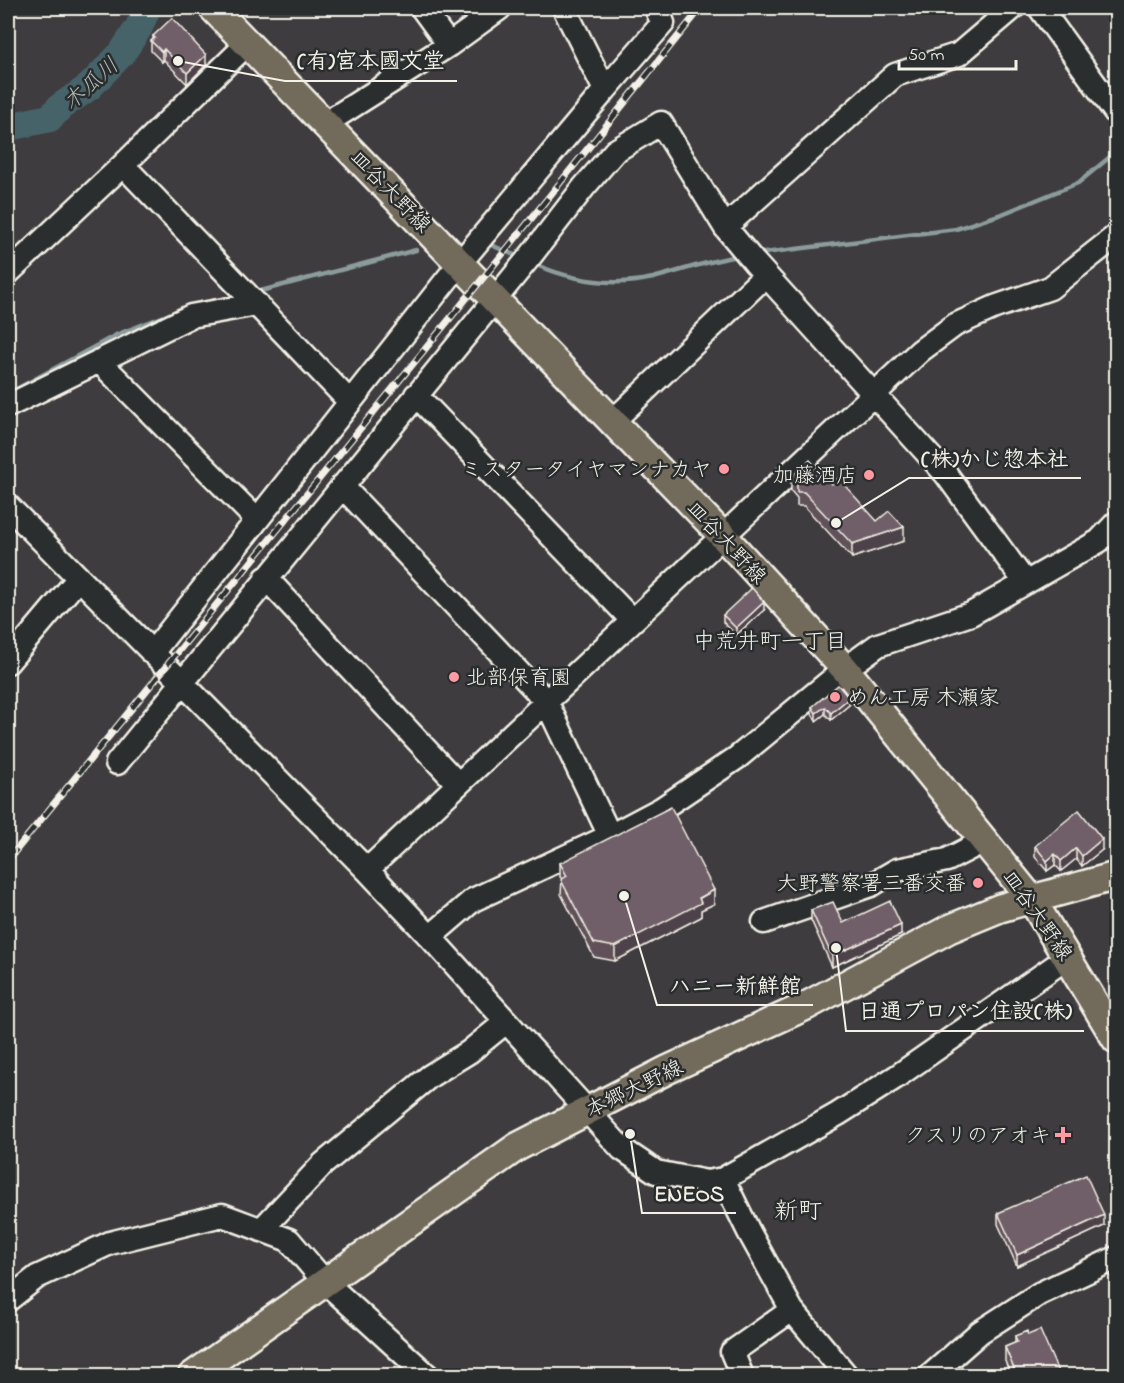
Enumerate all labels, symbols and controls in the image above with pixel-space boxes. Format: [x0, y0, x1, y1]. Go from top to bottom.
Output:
scale bar [899, 33, 1016, 71]
callout: (有)宮本國文堂 [285, 41, 457, 81]
text: 50 m [908, 43, 945, 69]
text: (有)宮本國文堂 [297, 47, 445, 79]
water label: 木瓜川 [57, 51, 127, 119]
street label: 皿谷大野線 [342, 144, 437, 241]
callout: (株)かじ惣本社 [909, 438, 1081, 478]
text: (株)かじ惣本社 [921, 445, 1069, 477]
place label: ミスタータイヤマンナカヤ [461, 456, 712, 486]
marker: ミスタータイヤマンナカヤ [717, 462, 731, 476]
place label: 加藤酒店 [773, 462, 857, 492]
marker: 加藤酒店 [862, 468, 876, 482]
street label: 皿谷大野線 [679, 495, 772, 592]
district label: 中荒井町一丁目 [693, 627, 847, 659]
place label: 北部保育園 [466, 664, 571, 694]
marker: 北部保育園 [447, 670, 461, 684]
place label: めん工房 木瀬家 [847, 684, 999, 714]
marker: めん工房 木瀬家 [828, 690, 842, 704]
street label: 皿谷大野線 [994, 865, 1079, 968]
place label: 大野警察署三番交番 [777, 870, 966, 900]
marker: 大野警察署三番交番 [971, 876, 985, 890]
callout: ハニー新鮮館 [657, 965, 813, 1005]
text: ハニー新鮮館 [669, 972, 801, 1004]
callout: 日通プロパン住設(株) [846, 991, 1084, 1031]
text: 日通プロパン住設(株) [858, 997, 1072, 1029]
street label: 本郷大野線 [581, 1053, 689, 1126]
place label: クスリのアオキ [904, 1122, 1051, 1152]
marker: クスリのアオキ [1056, 1128, 1070, 1142]
callout: ENEOS [642, 1173, 736, 1213]
text: ENEOS [654, 1180, 724, 1212]
district label: 新町 [774, 1195, 822, 1230]

